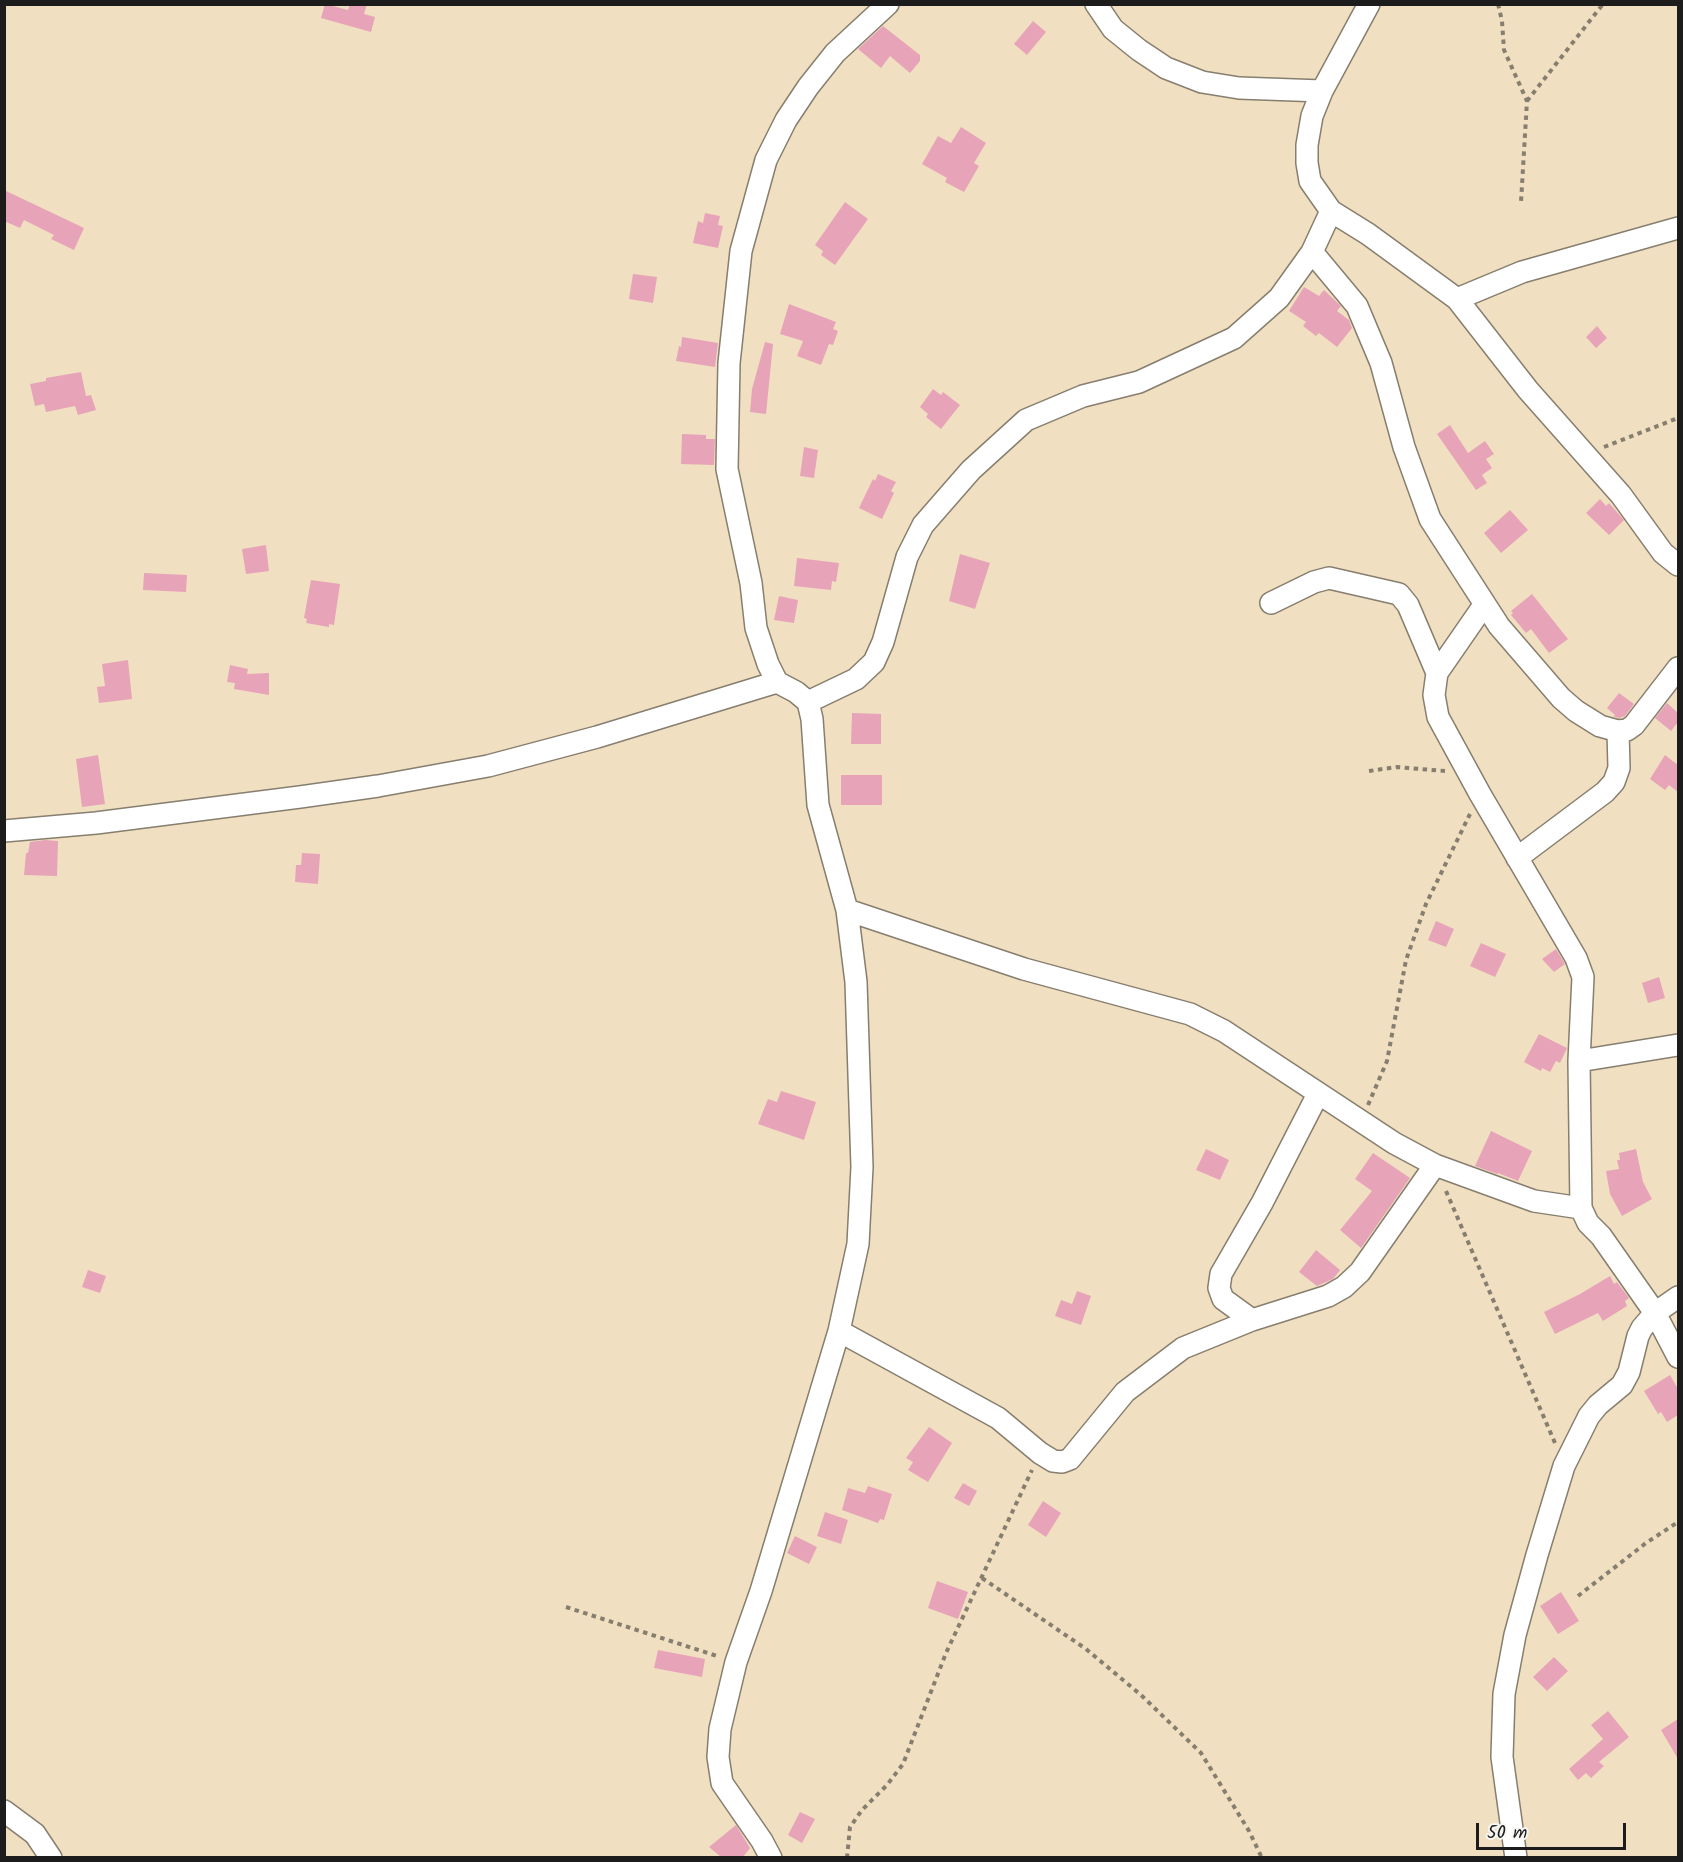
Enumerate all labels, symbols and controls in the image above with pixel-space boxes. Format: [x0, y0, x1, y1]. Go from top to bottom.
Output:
scale bar [1479, 1811, 1629, 1849]
text: 50 m [1487, 1819, 1527, 1848]

